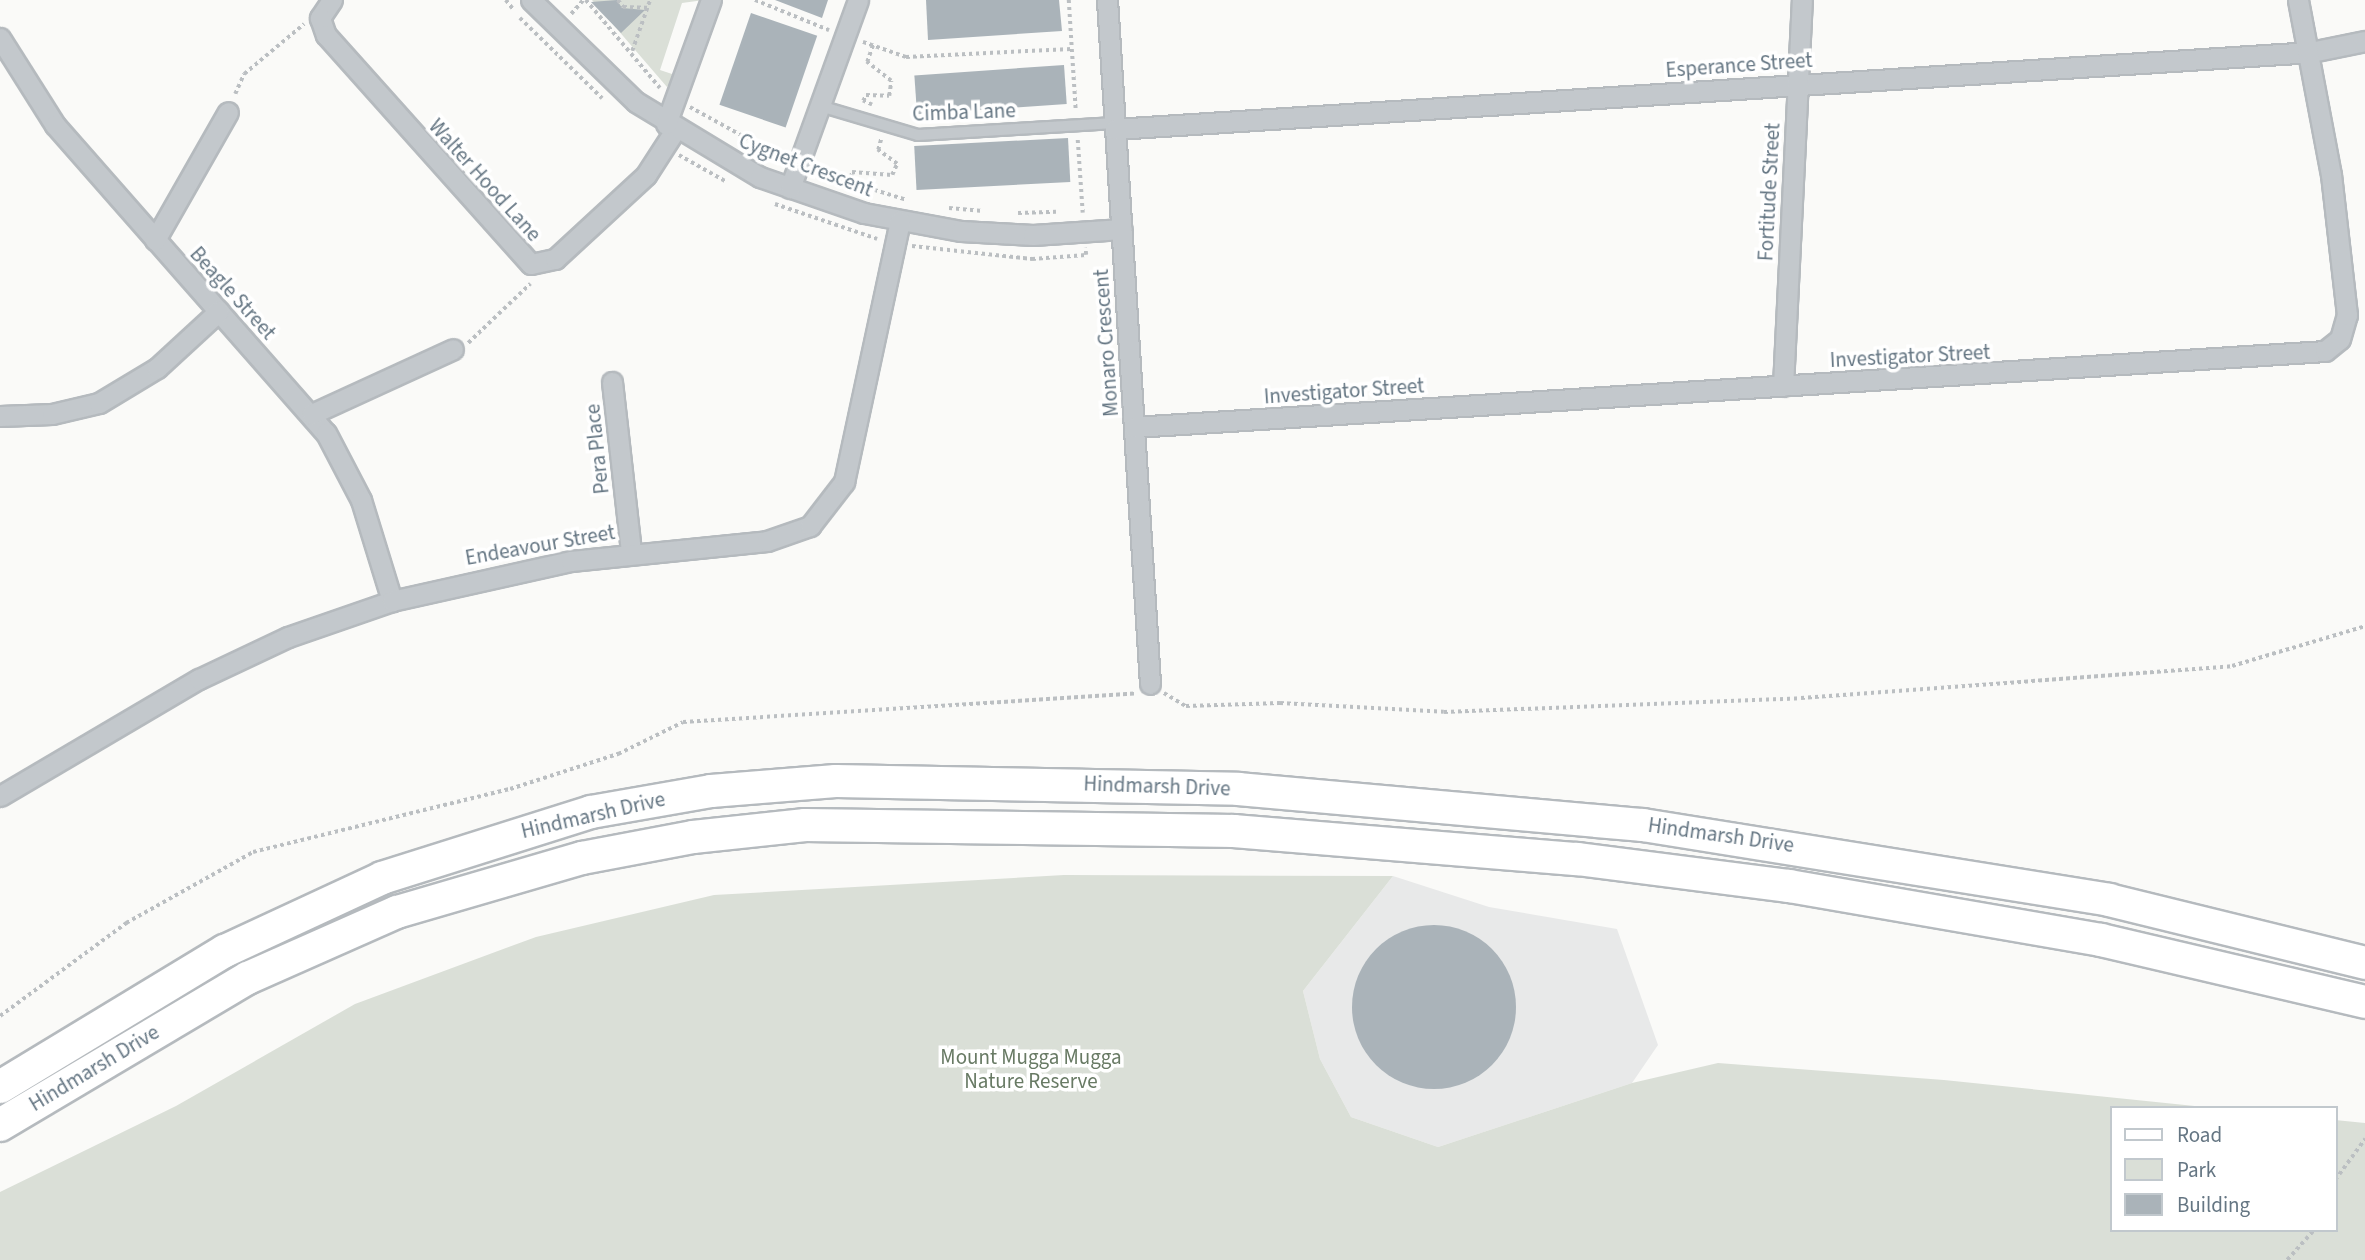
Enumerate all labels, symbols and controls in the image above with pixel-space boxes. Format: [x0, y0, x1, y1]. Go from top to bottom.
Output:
street label: Esperance Street [1665, 47, 1813, 83]
street label: Cimba Lane [912, 98, 1016, 126]
street label: Walter Hood Lane [424, 114, 546, 246]
street label: Fortitude Street [1753, 122, 1785, 262]
street label: Cygnet Crescent [735, 128, 877, 202]
street label: Beagle Street [185, 241, 281, 345]
street label: Monaro Crescent [1088, 268, 1124, 418]
street label: Investigator Street [1829, 339, 1991, 373]
street label: Investigator Street [1263, 373, 1425, 409]
street label: Pera Place [580, 403, 614, 495]
street label: Endeavour Street [463, 519, 617, 571]
street label: Hindmarsh Drive [1083, 771, 1231, 801]
street label: Hindmarsh Drive [518, 786, 668, 844]
street label: Hindmarsh Drive [1646, 812, 1796, 858]
street label: Hindmarsh Drive [24, 1019, 164, 1117]
park label: Mount Mugga Mugga Nature Reserve [940, 1044, 1122, 1094]
legend [2110, 1106, 2337, 1232]
text: Road [2177, 1120, 2222, 1150]
text: Park [2177, 1155, 2216, 1185]
text: Building [2177, 1190, 2250, 1220]

